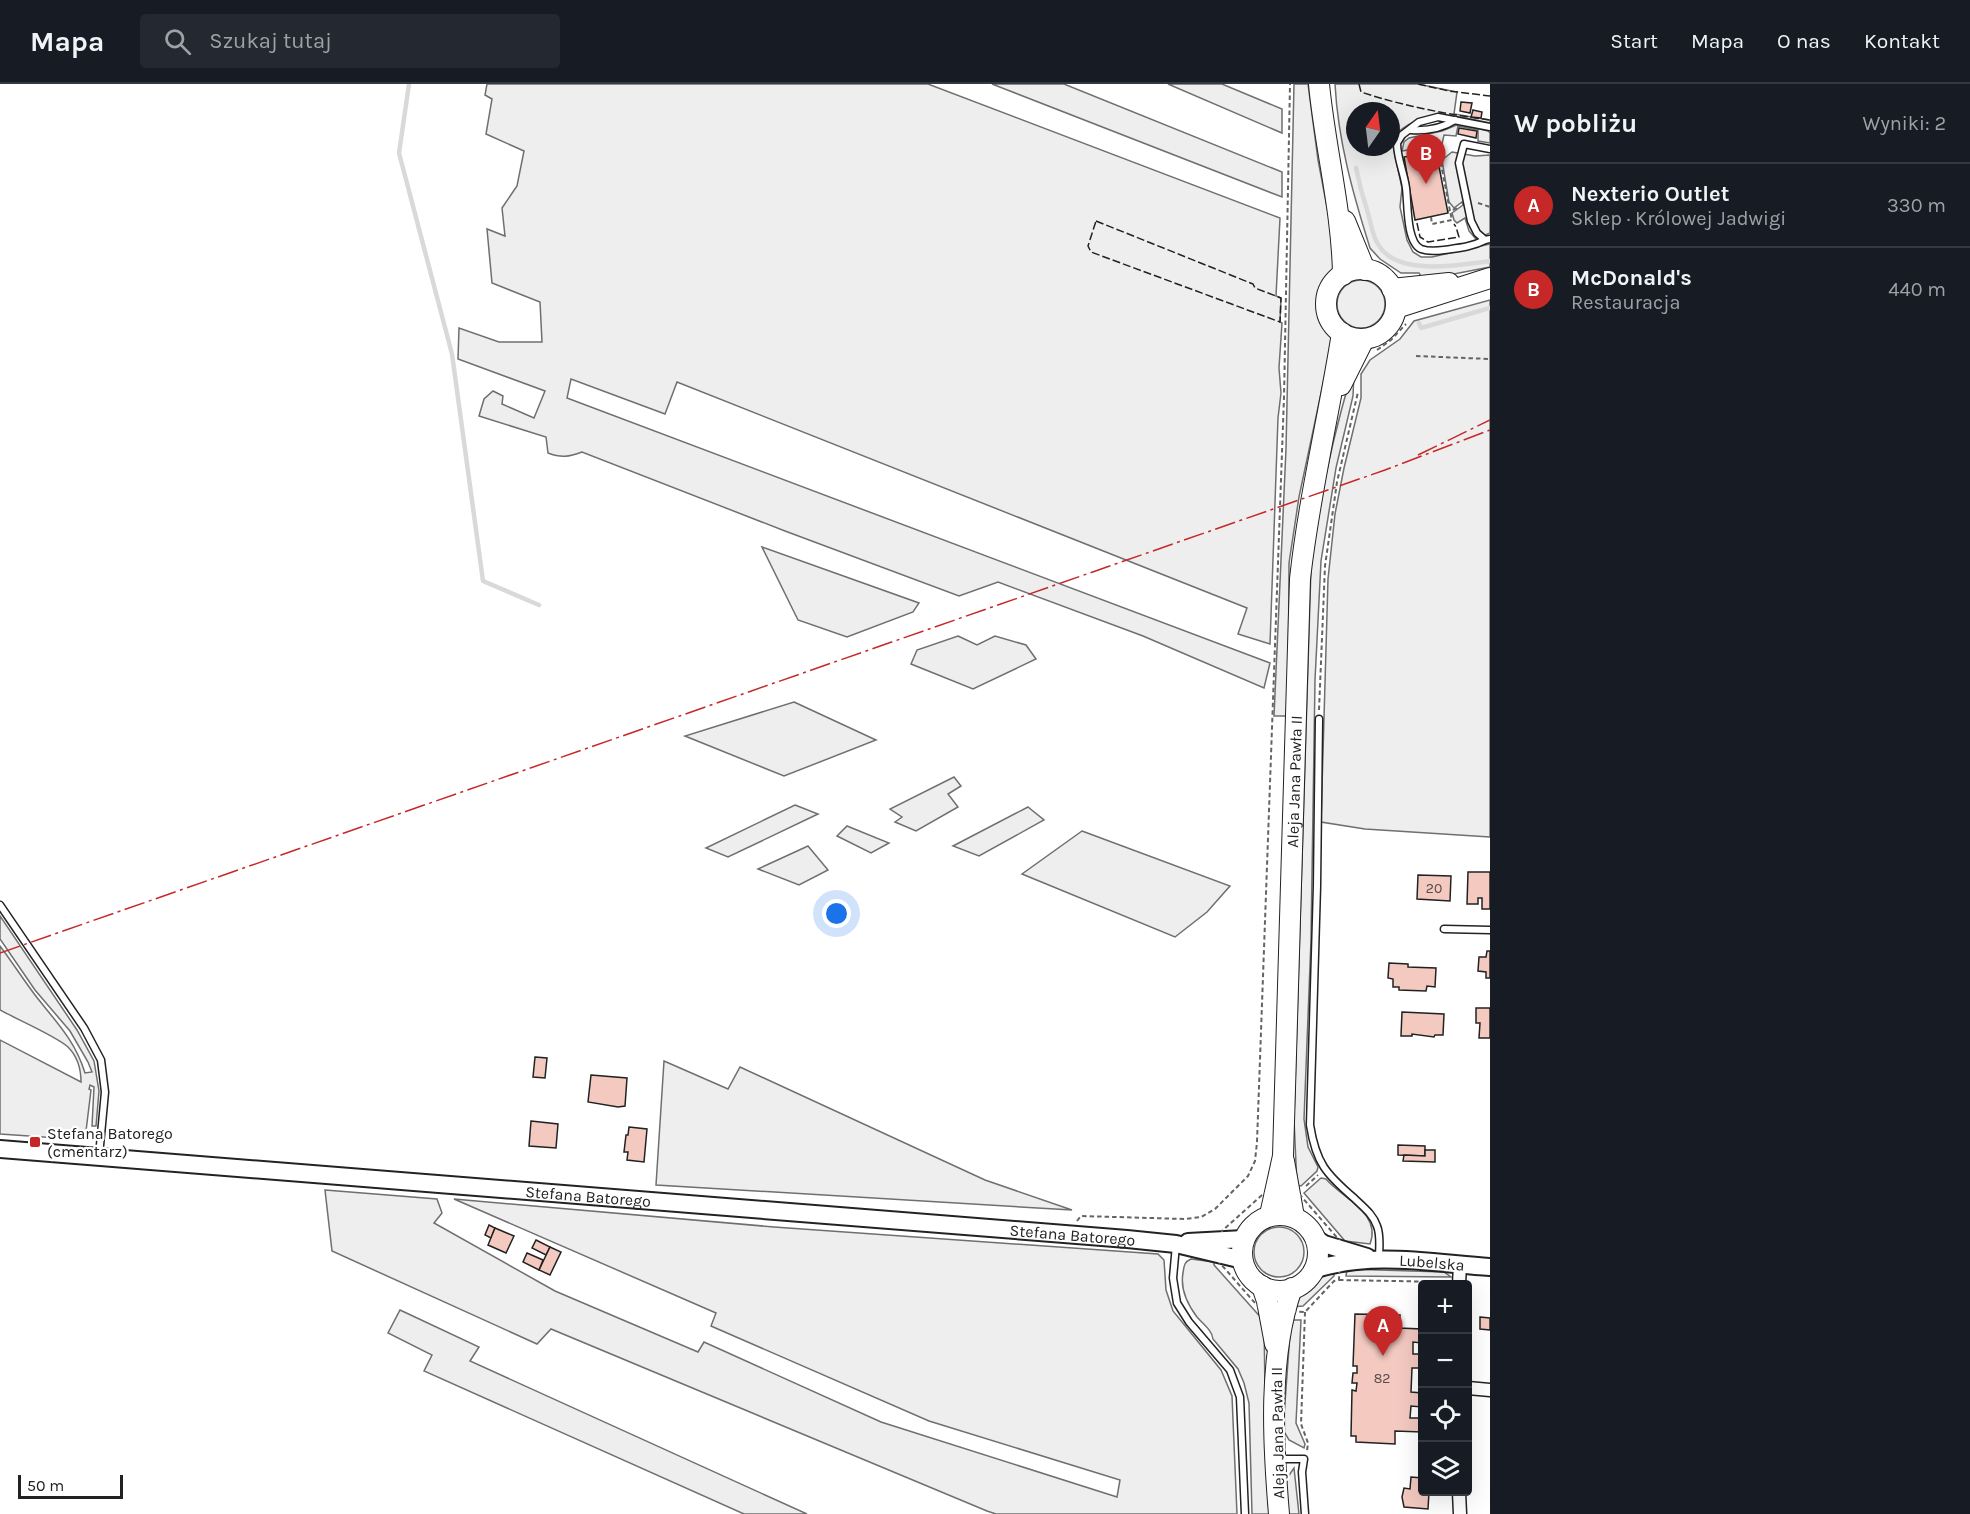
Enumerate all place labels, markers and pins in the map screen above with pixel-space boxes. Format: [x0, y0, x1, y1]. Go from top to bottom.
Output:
pin: B [1406, 135, 1446, 184]
place label: Stefana Batorego (cmentarz) [47, 1124, 173, 1161]
marker: Stefana Batorego (cmentarz) [28, 1135, 42, 1149]
pin: A [1364, 1306, 1402, 1356]

